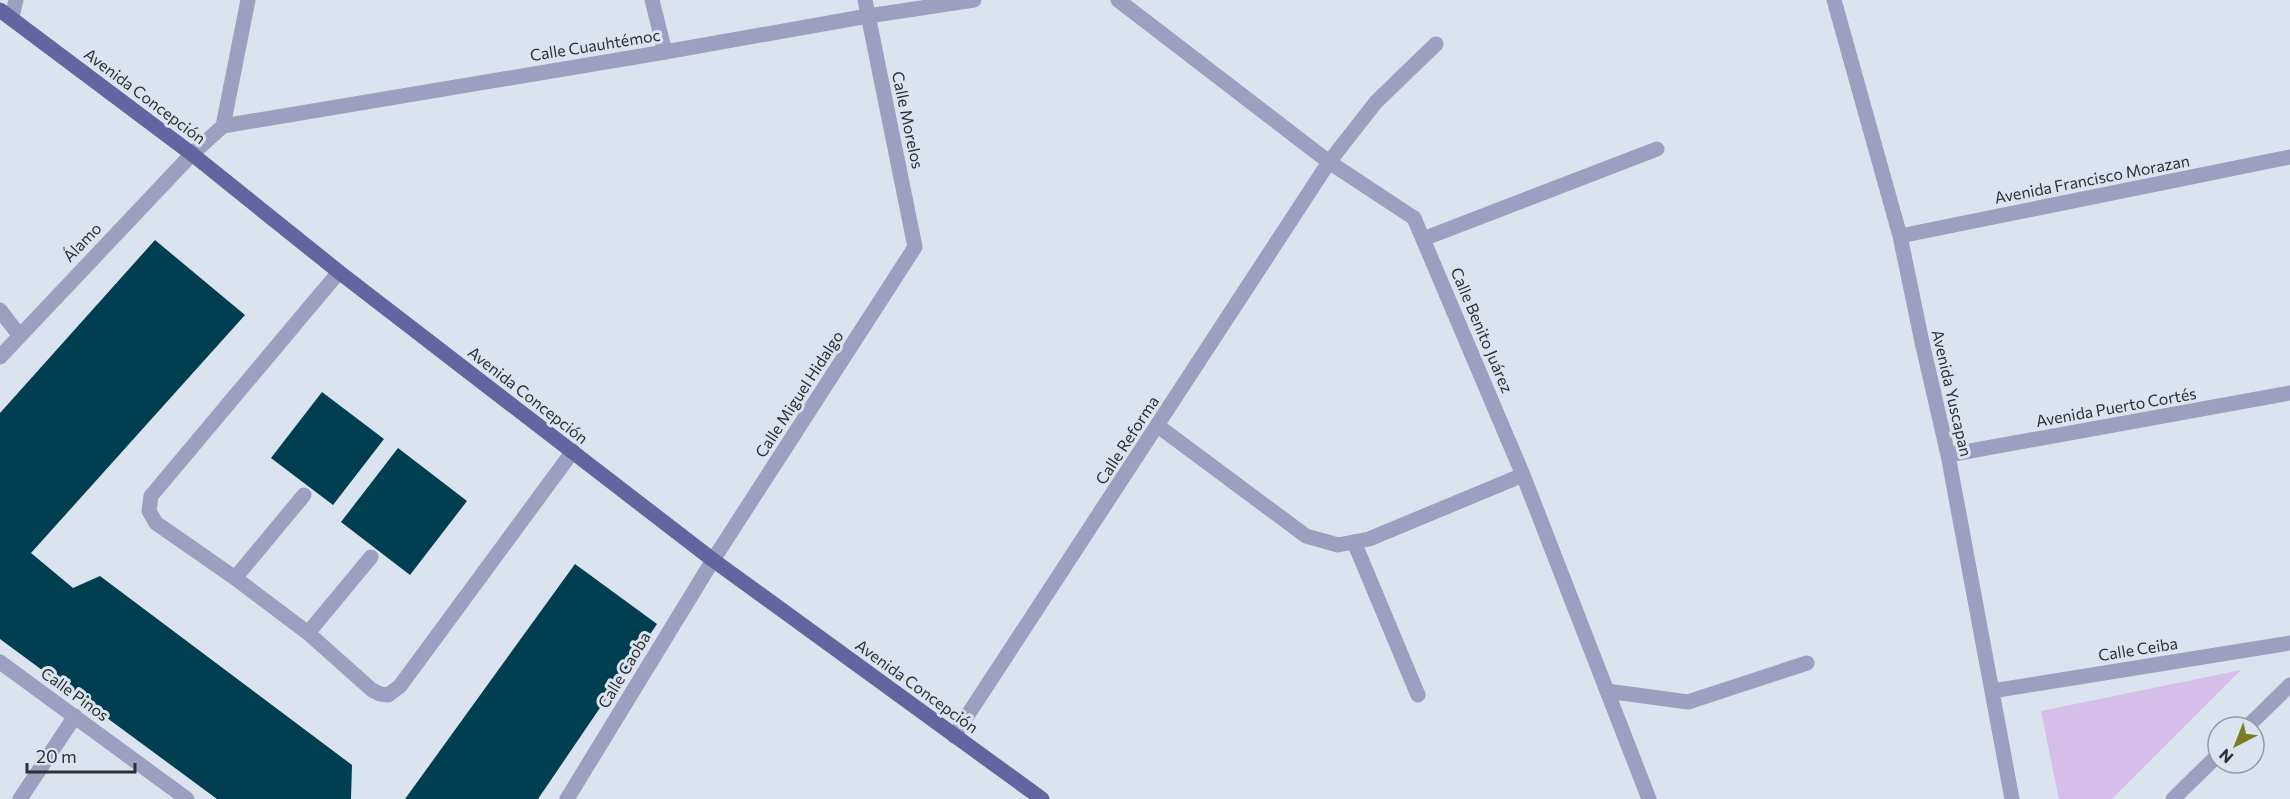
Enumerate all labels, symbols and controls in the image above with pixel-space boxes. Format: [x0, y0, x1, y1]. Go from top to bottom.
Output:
street label: Calle Cuauhtémoc [528, 25, 661, 64]
street label: Avenida Concepción [81, 44, 210, 147]
street label: Calle Morelos [889, 69, 928, 170]
street label: Avenida Francisco Morazan [1993, 150, 2191, 207]
street label: Álamo [58, 218, 105, 265]
street label: Calle Benito Juárez [1447, 264, 1517, 395]
street label: Calle Miguel Hidalgo [750, 327, 847, 461]
street label: Avenida Yuscapan [1929, 328, 1976, 458]
street label: Avenida Concepción [465, 342, 592, 447]
street label: Avenida Puerto Cortés [2034, 383, 2198, 430]
street label: Calle Reforma [1091, 392, 1162, 488]
street label: Calle Caoba [593, 628, 654, 711]
street label: Calle Ceiba [2097, 633, 2179, 664]
street label: Avenida Concepción [852, 635, 982, 736]
street label: Calle Pinos [38, 663, 113, 724]
north arrow [2206, 715, 2266, 775]
scale bar [27, 736, 135, 774]
text: 20 m [36, 745, 77, 767]
text: N [2215, 745, 2236, 768]

